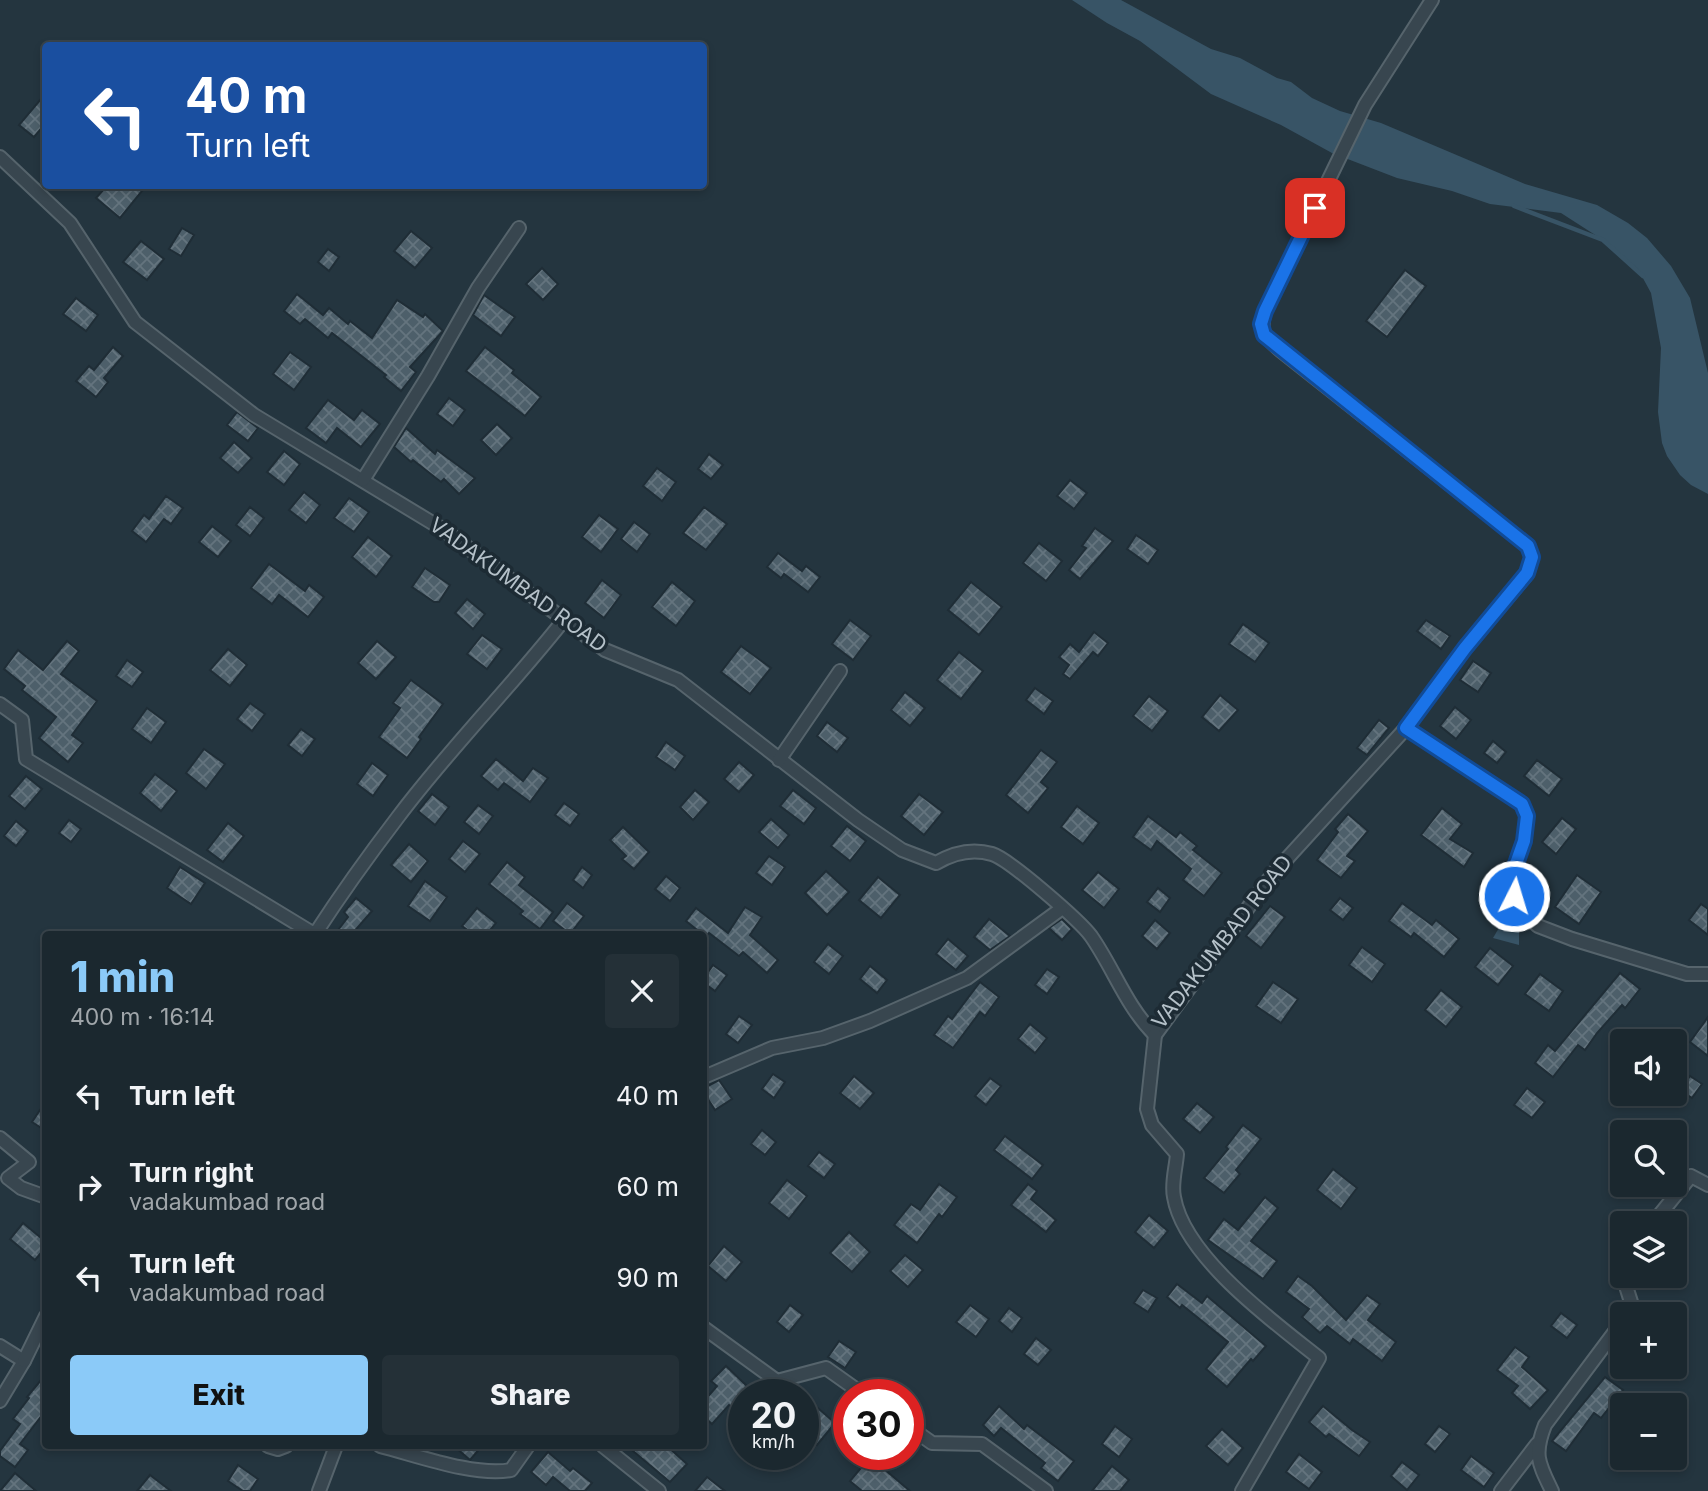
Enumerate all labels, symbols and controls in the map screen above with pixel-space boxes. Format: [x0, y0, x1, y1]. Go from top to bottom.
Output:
text: 40 m [185, 66, 308, 125]
icon: left [70, 70, 161, 161]
text: Turn left [185, 126, 310, 165]
pin [1285, 178, 1345, 238]
icon: arrive [1296, 189, 1334, 227]
street label: VADAKUMBAD ROAD [425, 512, 612, 657]
street label: VADAKUMBAD ROAD [1146, 850, 1297, 1033]
position arrow [1477, 859, 1551, 933]
text: 1 min [70, 951, 175, 1002]
button: close [605, 954, 679, 1028]
text: 400 m · 16:14 [70, 1003, 215, 1031]
map controls [1610, 1029, 1687, 1470]
button: sound [1610, 1029, 1687, 1106]
icon: left [70, 1077, 108, 1115]
text: Turn left [129, 1080, 235, 1111]
text: 40 m [616, 1080, 679, 1111]
button: search [1610, 1120, 1687, 1197]
text: Turn right [129, 1157, 254, 1188]
icon: right [70, 1168, 108, 1206]
text: 60 m [616, 1171, 679, 1202]
text: vadakumbad road [129, 1188, 325, 1216]
button: layers [1610, 1211, 1687, 1288]
text: Turn left [129, 1248, 235, 1279]
icon: left [70, 1259, 108, 1297]
text: 90 m [616, 1262, 679, 1293]
text: vadakumbad road [129, 1279, 325, 1307]
button: + [1610, 1302, 1687, 1379]
button: Exit [70, 1355, 368, 1435]
button: Share [382, 1355, 679, 1435]
speed limit sign: 30 [833, 1379, 924, 1470]
button: − [1610, 1393, 1687, 1470]
text: 20 [751, 1394, 796, 1436]
text: km/h [752, 1431, 795, 1452]

